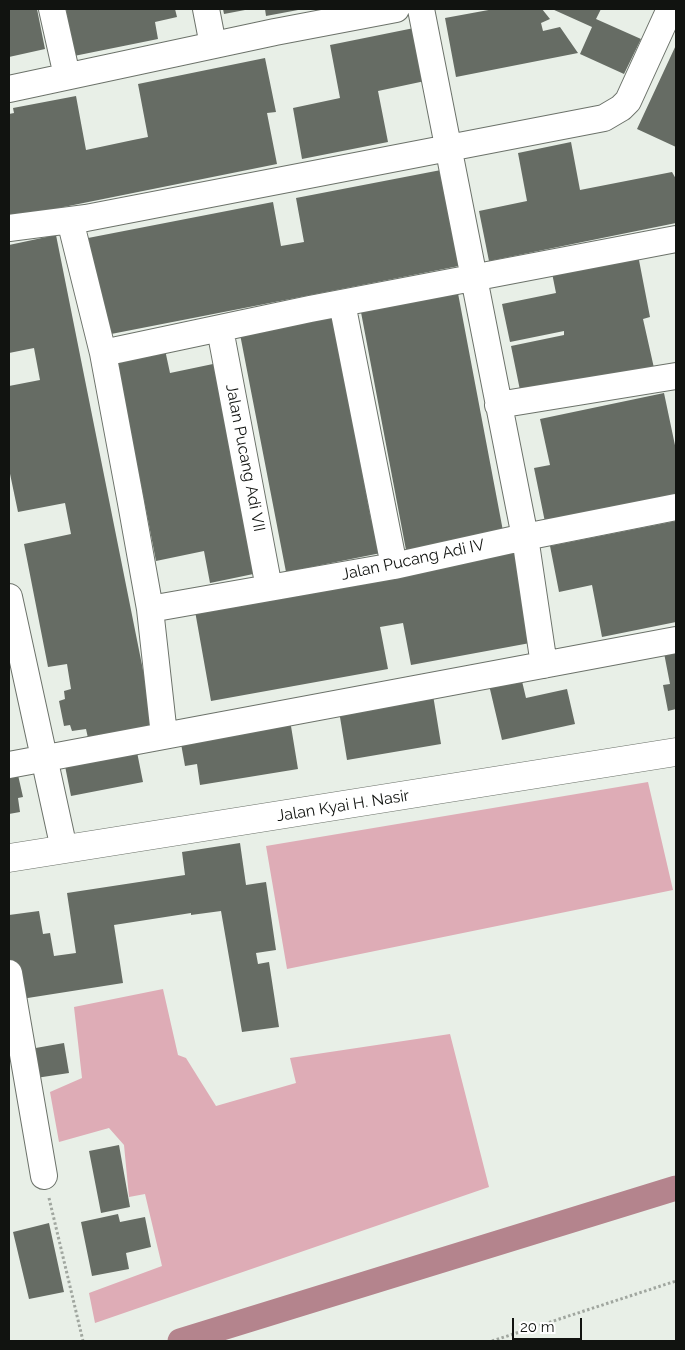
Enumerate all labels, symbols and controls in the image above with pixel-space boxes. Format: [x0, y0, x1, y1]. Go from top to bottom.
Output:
street label: Jalan Pucang Adi VII [221, 383, 269, 533]
street label: Jalan Pucang Adi IV [340, 535, 486, 585]
street label: Jalan Kyai H. Nasir [275, 786, 411, 826]
scale bar [515, 1308, 585, 1340]
text: 20 m [520, 1318, 555, 1336]

